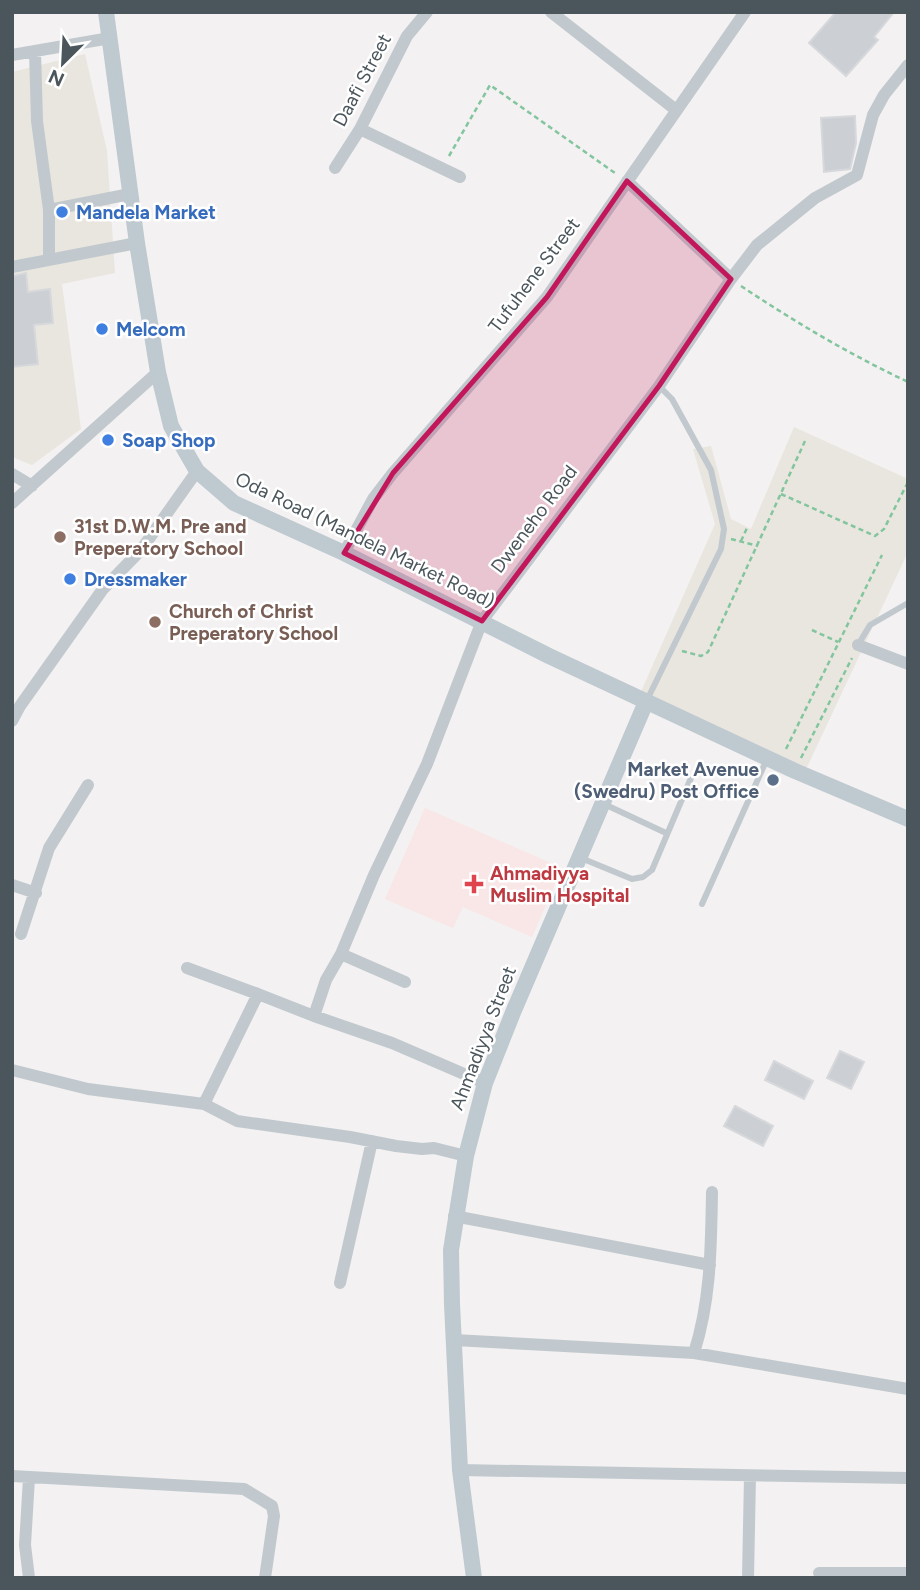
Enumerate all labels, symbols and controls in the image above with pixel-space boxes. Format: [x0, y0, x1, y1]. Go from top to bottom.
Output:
north arrow [28, 28, 98, 98]
street label: Daafi Street [328, 30, 396, 130]
text: N [45, 65, 68, 92]
place label: Mandela Market [76, 201, 216, 224]
marker: Mandela Market [54, 204, 70, 220]
street label: Tufuhene Street [483, 213, 585, 337]
place label: Melcom [116, 318, 185, 341]
marker: Melcom [94, 321, 110, 337]
place label: Soap Shop [122, 429, 215, 452]
marker: Soap Shop [100, 432, 116, 448]
street label: Dweneho Road [486, 461, 582, 577]
street label: Oda Road (Mandela Market Road) [232, 467, 498, 613]
place label: 31st D.W.M. Pre and Preperatory School [74, 515, 246, 560]
marker: 31st D.W.M. Pre and Preperatory School [52, 529, 68, 545]
place label: Dressmaker [84, 568, 187, 591]
marker: Dressmaker [62, 571, 78, 587]
place label: Church of Christ Preperatory School [169, 600, 338, 645]
marker: Church of Christ Preperatory School [147, 614, 163, 630]
place label: Market Avenue (Swedru) Post Office [574, 758, 759, 803]
marker: Market Avenue (Swedru) Post Office [765, 772, 781, 788]
place label: Ahmadiyya Muslim Hospital [490, 862, 629, 907]
marker: Ahmadiyya Muslim Hospital [464, 874, 484, 894]
street label: Ahmadiyya Street [445, 963, 521, 1113]

